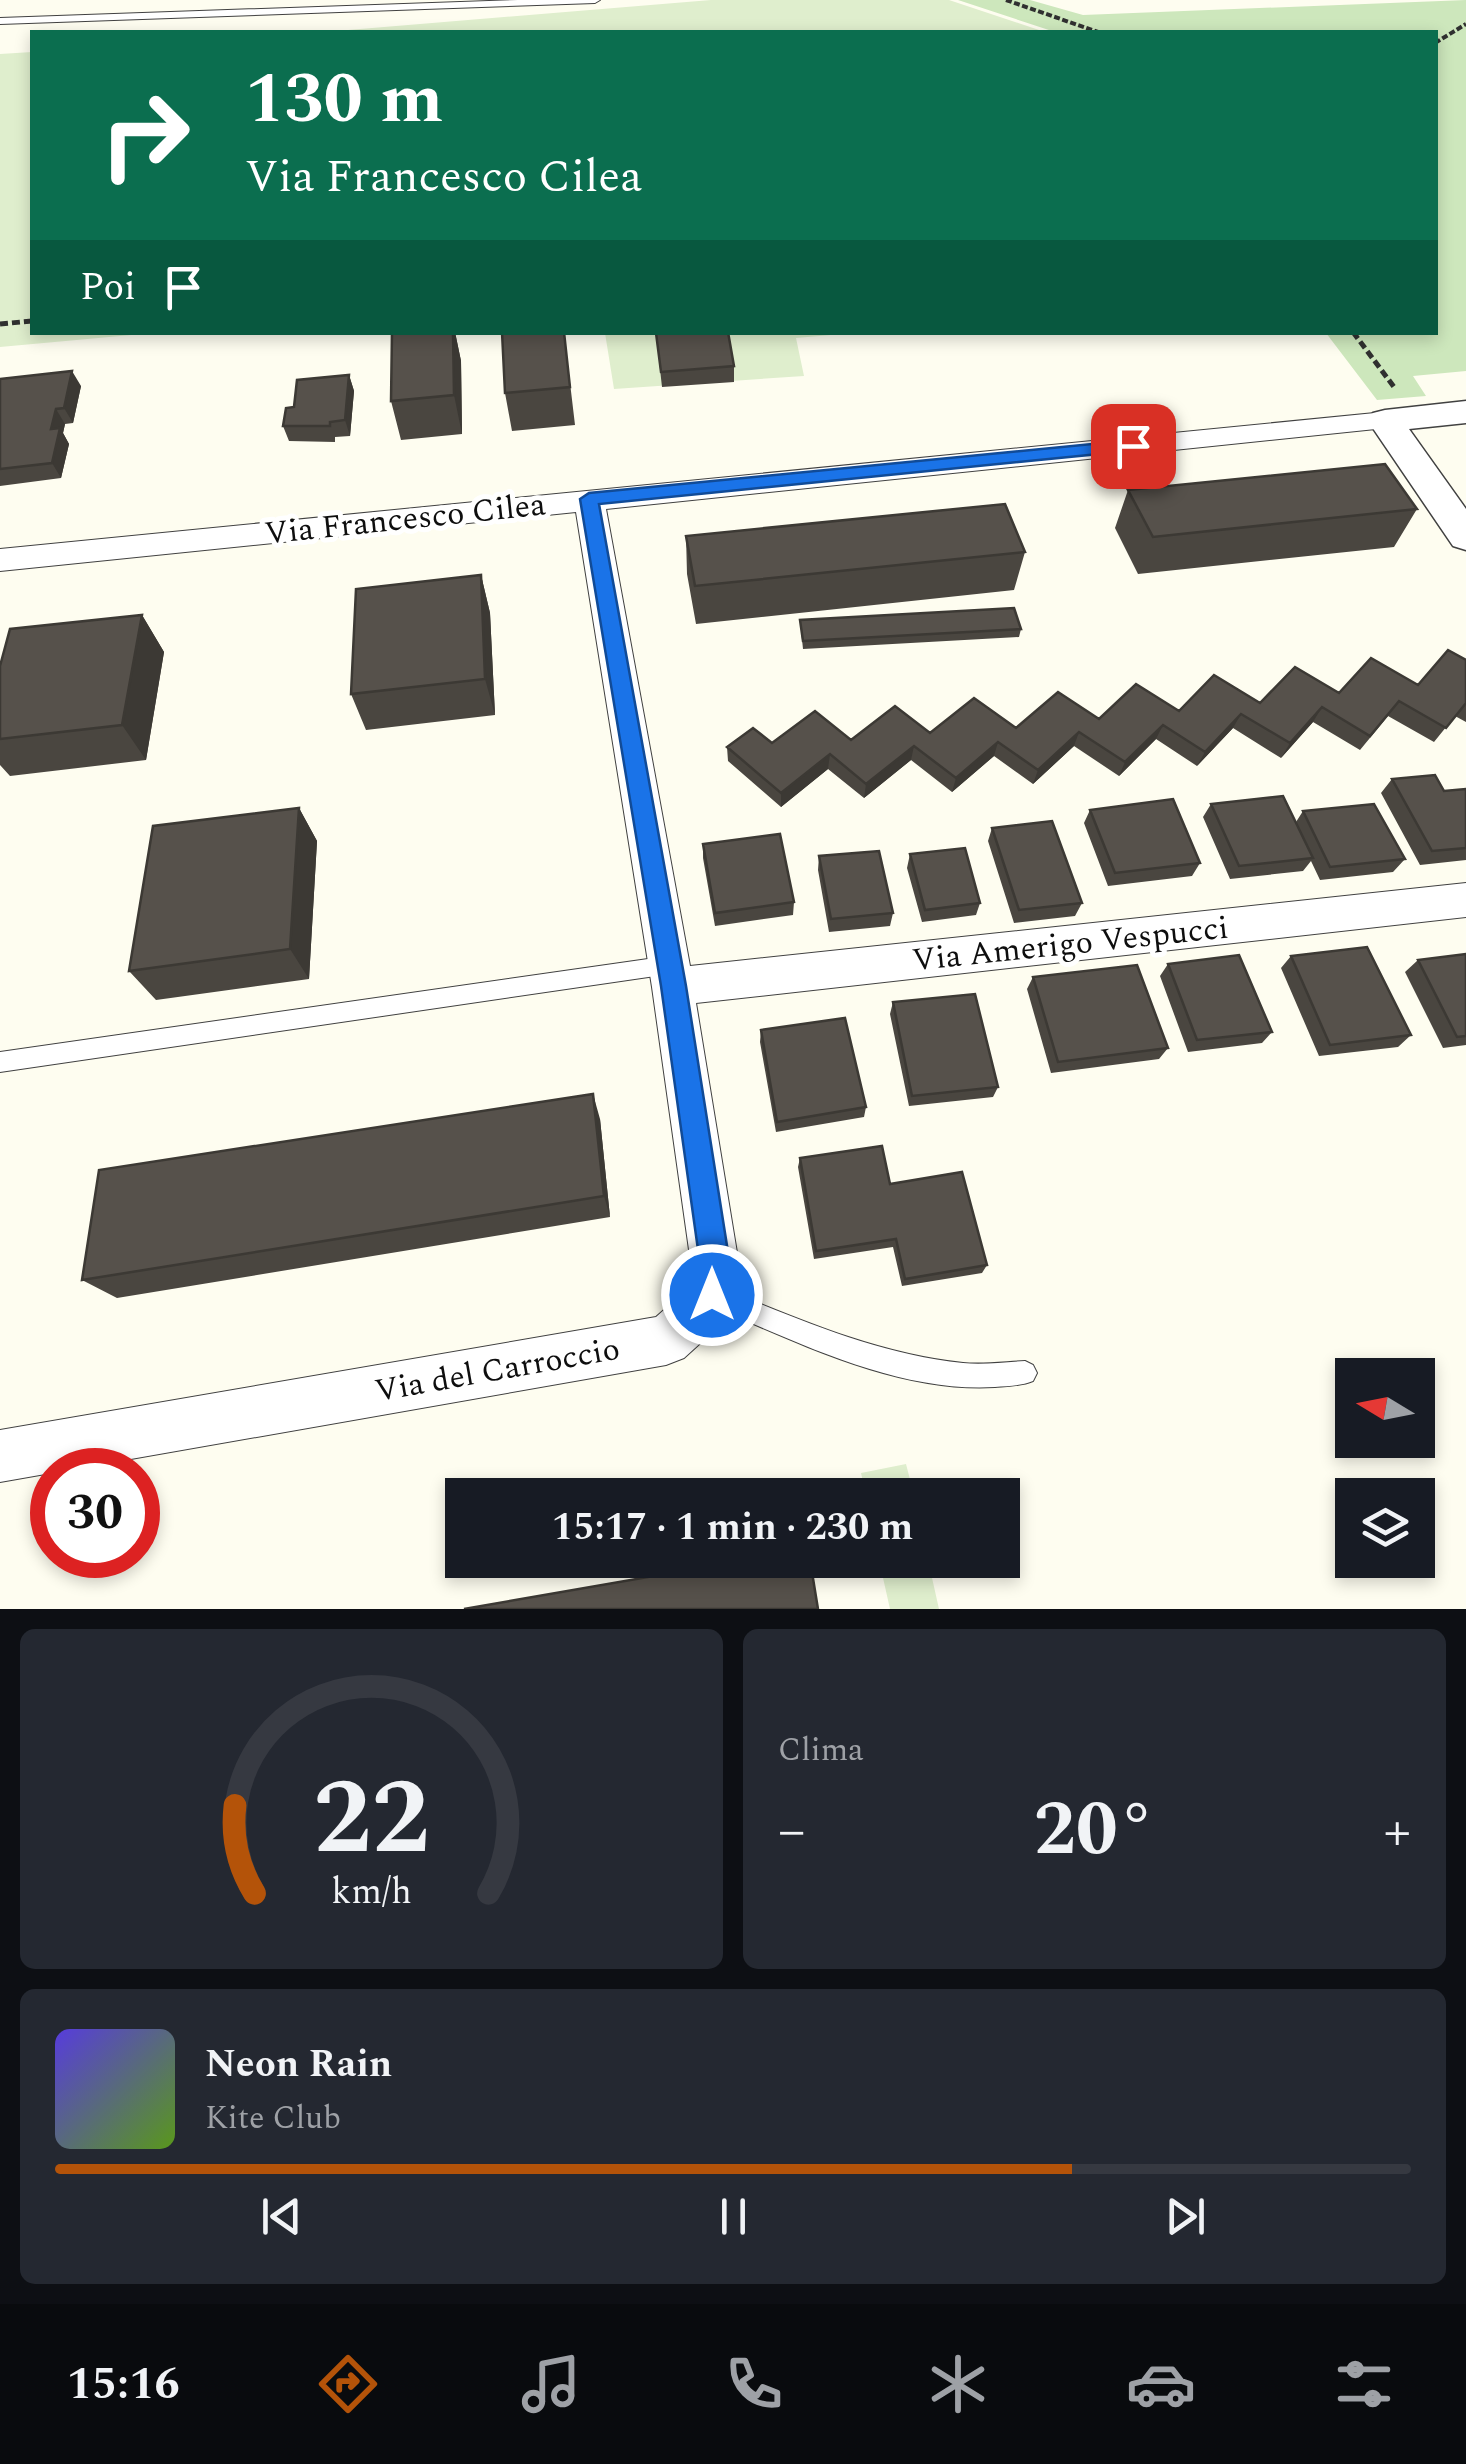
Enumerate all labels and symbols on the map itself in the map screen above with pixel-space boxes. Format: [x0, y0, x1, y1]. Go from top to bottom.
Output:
pin [1091, 404, 1176, 489]
street label: Via Francesco Cilea [262, 480, 549, 559]
street label: Via Amerigo Vespucci [910, 904, 1231, 985]
position arrow [660, 1243, 764, 1347]
street label: Via del Carroccio [371, 1325, 624, 1416]
north arrow [1335, 1358, 1435, 1458]
speed limit sign: 30 [30, 1448, 160, 1578]

